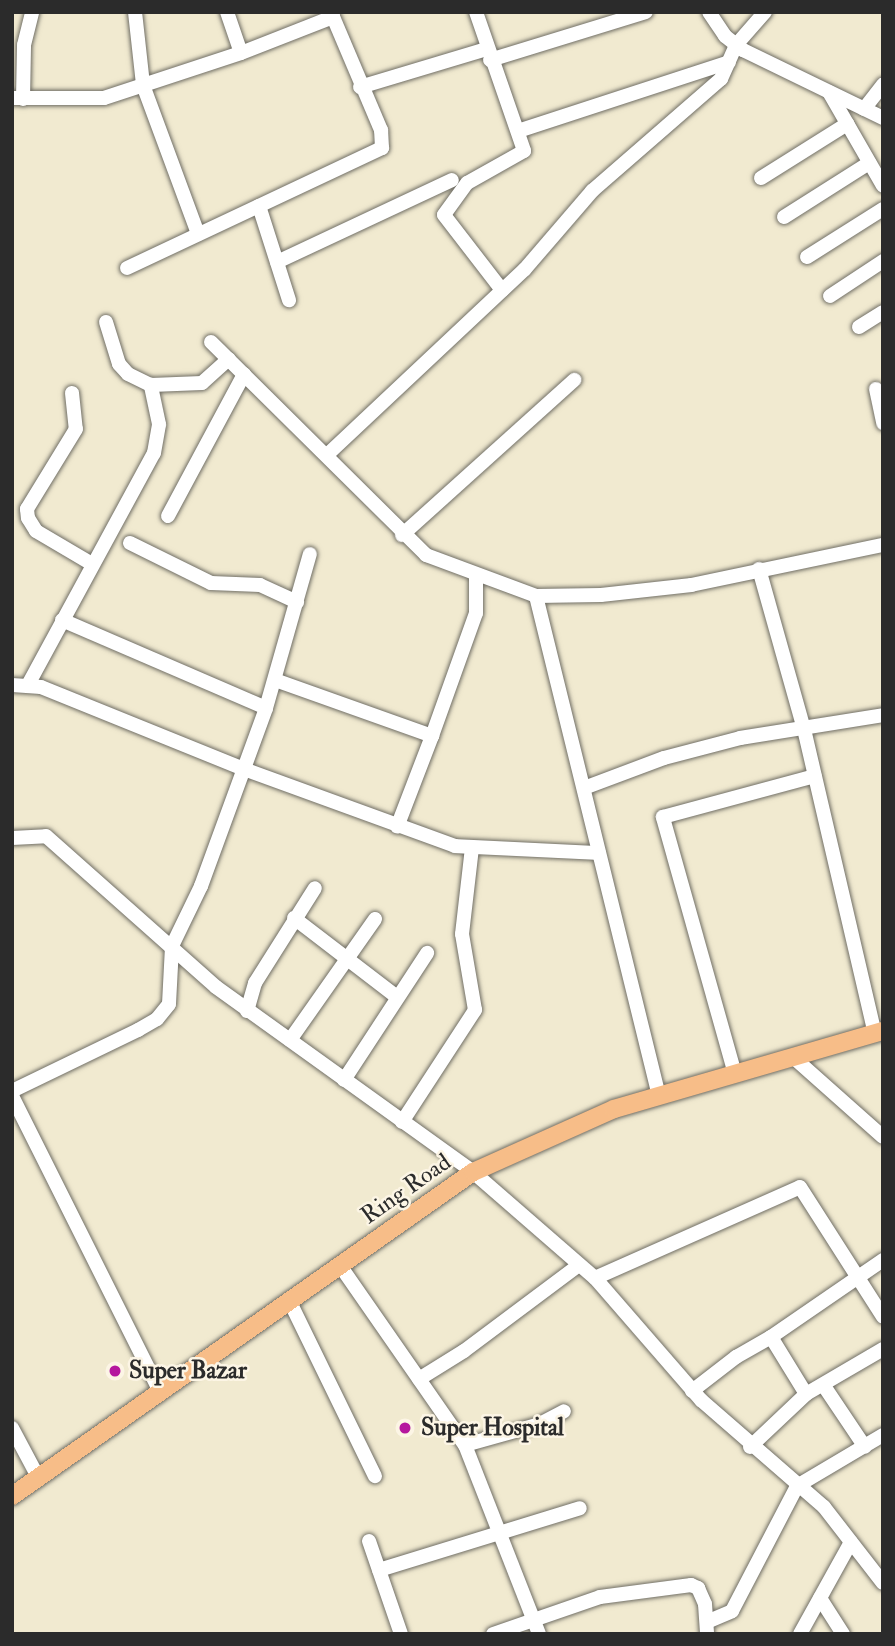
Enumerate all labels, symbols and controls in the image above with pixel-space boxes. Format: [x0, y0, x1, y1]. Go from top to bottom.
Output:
street label: Ring Road [356, 1148, 456, 1230]
place label: Super Bazar [129, 1357, 247, 1385]
marker: Super Bazar [107, 1363, 123, 1379]
place label: Super Hospital [421, 1414, 564, 1442]
marker: Super Hospital [395, 1418, 415, 1438]

